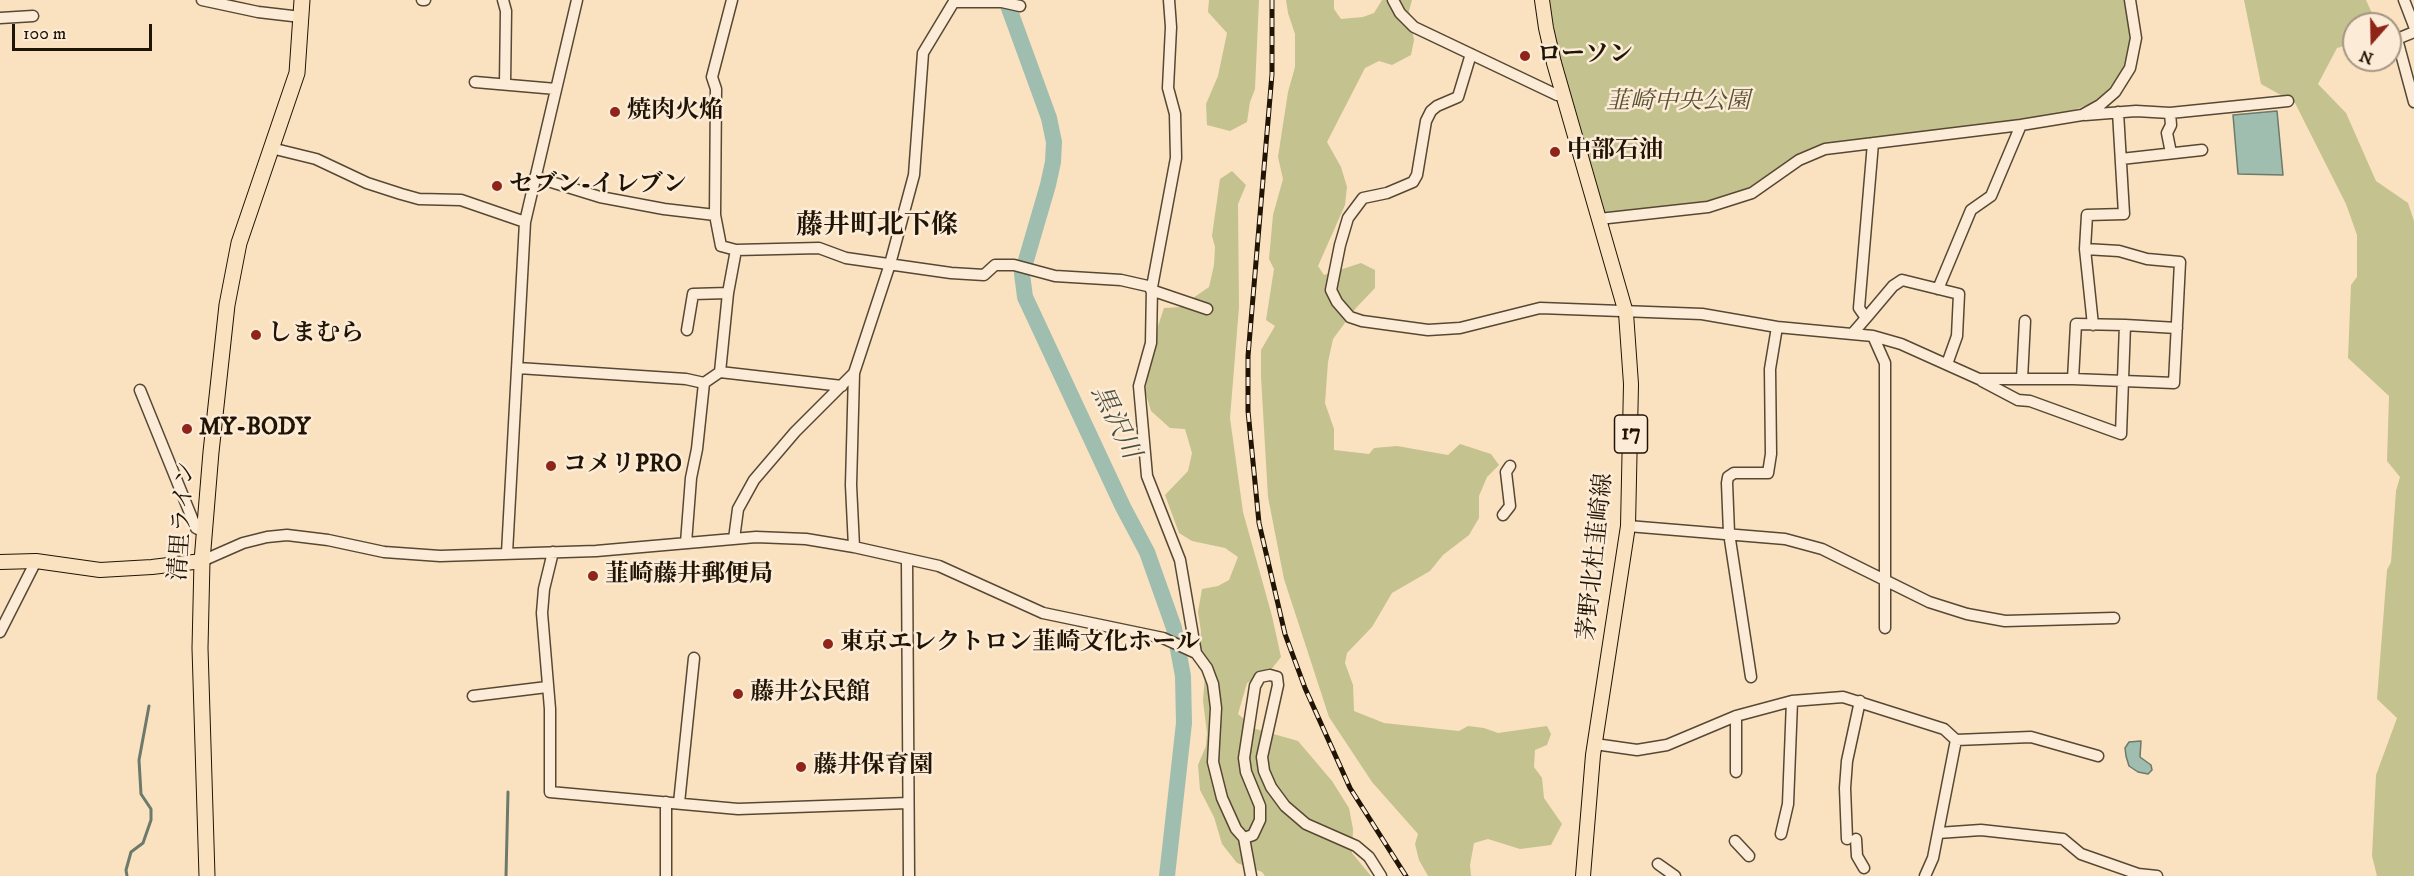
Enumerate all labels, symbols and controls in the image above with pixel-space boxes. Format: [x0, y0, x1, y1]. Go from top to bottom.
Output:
scale bar [15, 12, 154, 50]
north arrow [2342, 12, 2402, 72]
text: 100 m [23, 23, 66, 45]
place label: ローソン [1537, 42, 1633, 70]
text: N [2357, 45, 2376, 69]
marker: ローソン [1518, 49, 1532, 63]
park label: 韮崎中央公園 [1606, 89, 1750, 117]
place label: 焼肉火焔 [627, 98, 723, 126]
marker: 焼肉火焔 [608, 105, 622, 119]
place label: 中部石油 [1567, 138, 1663, 166]
marker: 中部石油 [1548, 145, 1562, 159]
place label: セブン-イレブン [509, 172, 687, 200]
marker: セブン-イレブン [490, 179, 504, 193]
district label: 藤井町北下條 [796, 211, 958, 243]
place label: しまむら [268, 321, 364, 349]
marker: しまむら [249, 328, 263, 342]
water label: 黒沢川 [1083, 381, 1145, 465]
place label: MY-BODY [199, 415, 310, 443]
road number: 17 [1614, 415, 1648, 453]
marker: MY-BODY [180, 422, 194, 436]
place label: コメリPRO [563, 452, 682, 480]
marker: コメリPRO [544, 459, 558, 473]
street label: 清里ライン [165, 460, 203, 582]
street label: 茅野北杜韮崎線 [1574, 472, 1620, 642]
place label: 韮崎藤井郵便局 [605, 562, 773, 590]
marker: 韮崎藤井郵便局 [586, 569, 600, 583]
place label: 東京エレクトロン韮崎文化ホール [840, 630, 1200, 658]
marker: 東京エレクトロン韮崎文化ホール [821, 637, 835, 651]
place label: 藤井公民館 [750, 680, 870, 708]
marker: 藤井公民館 [731, 687, 745, 701]
place label: 藤井保育園 [813, 753, 933, 781]
marker: 藤井保育園 [794, 760, 808, 774]

